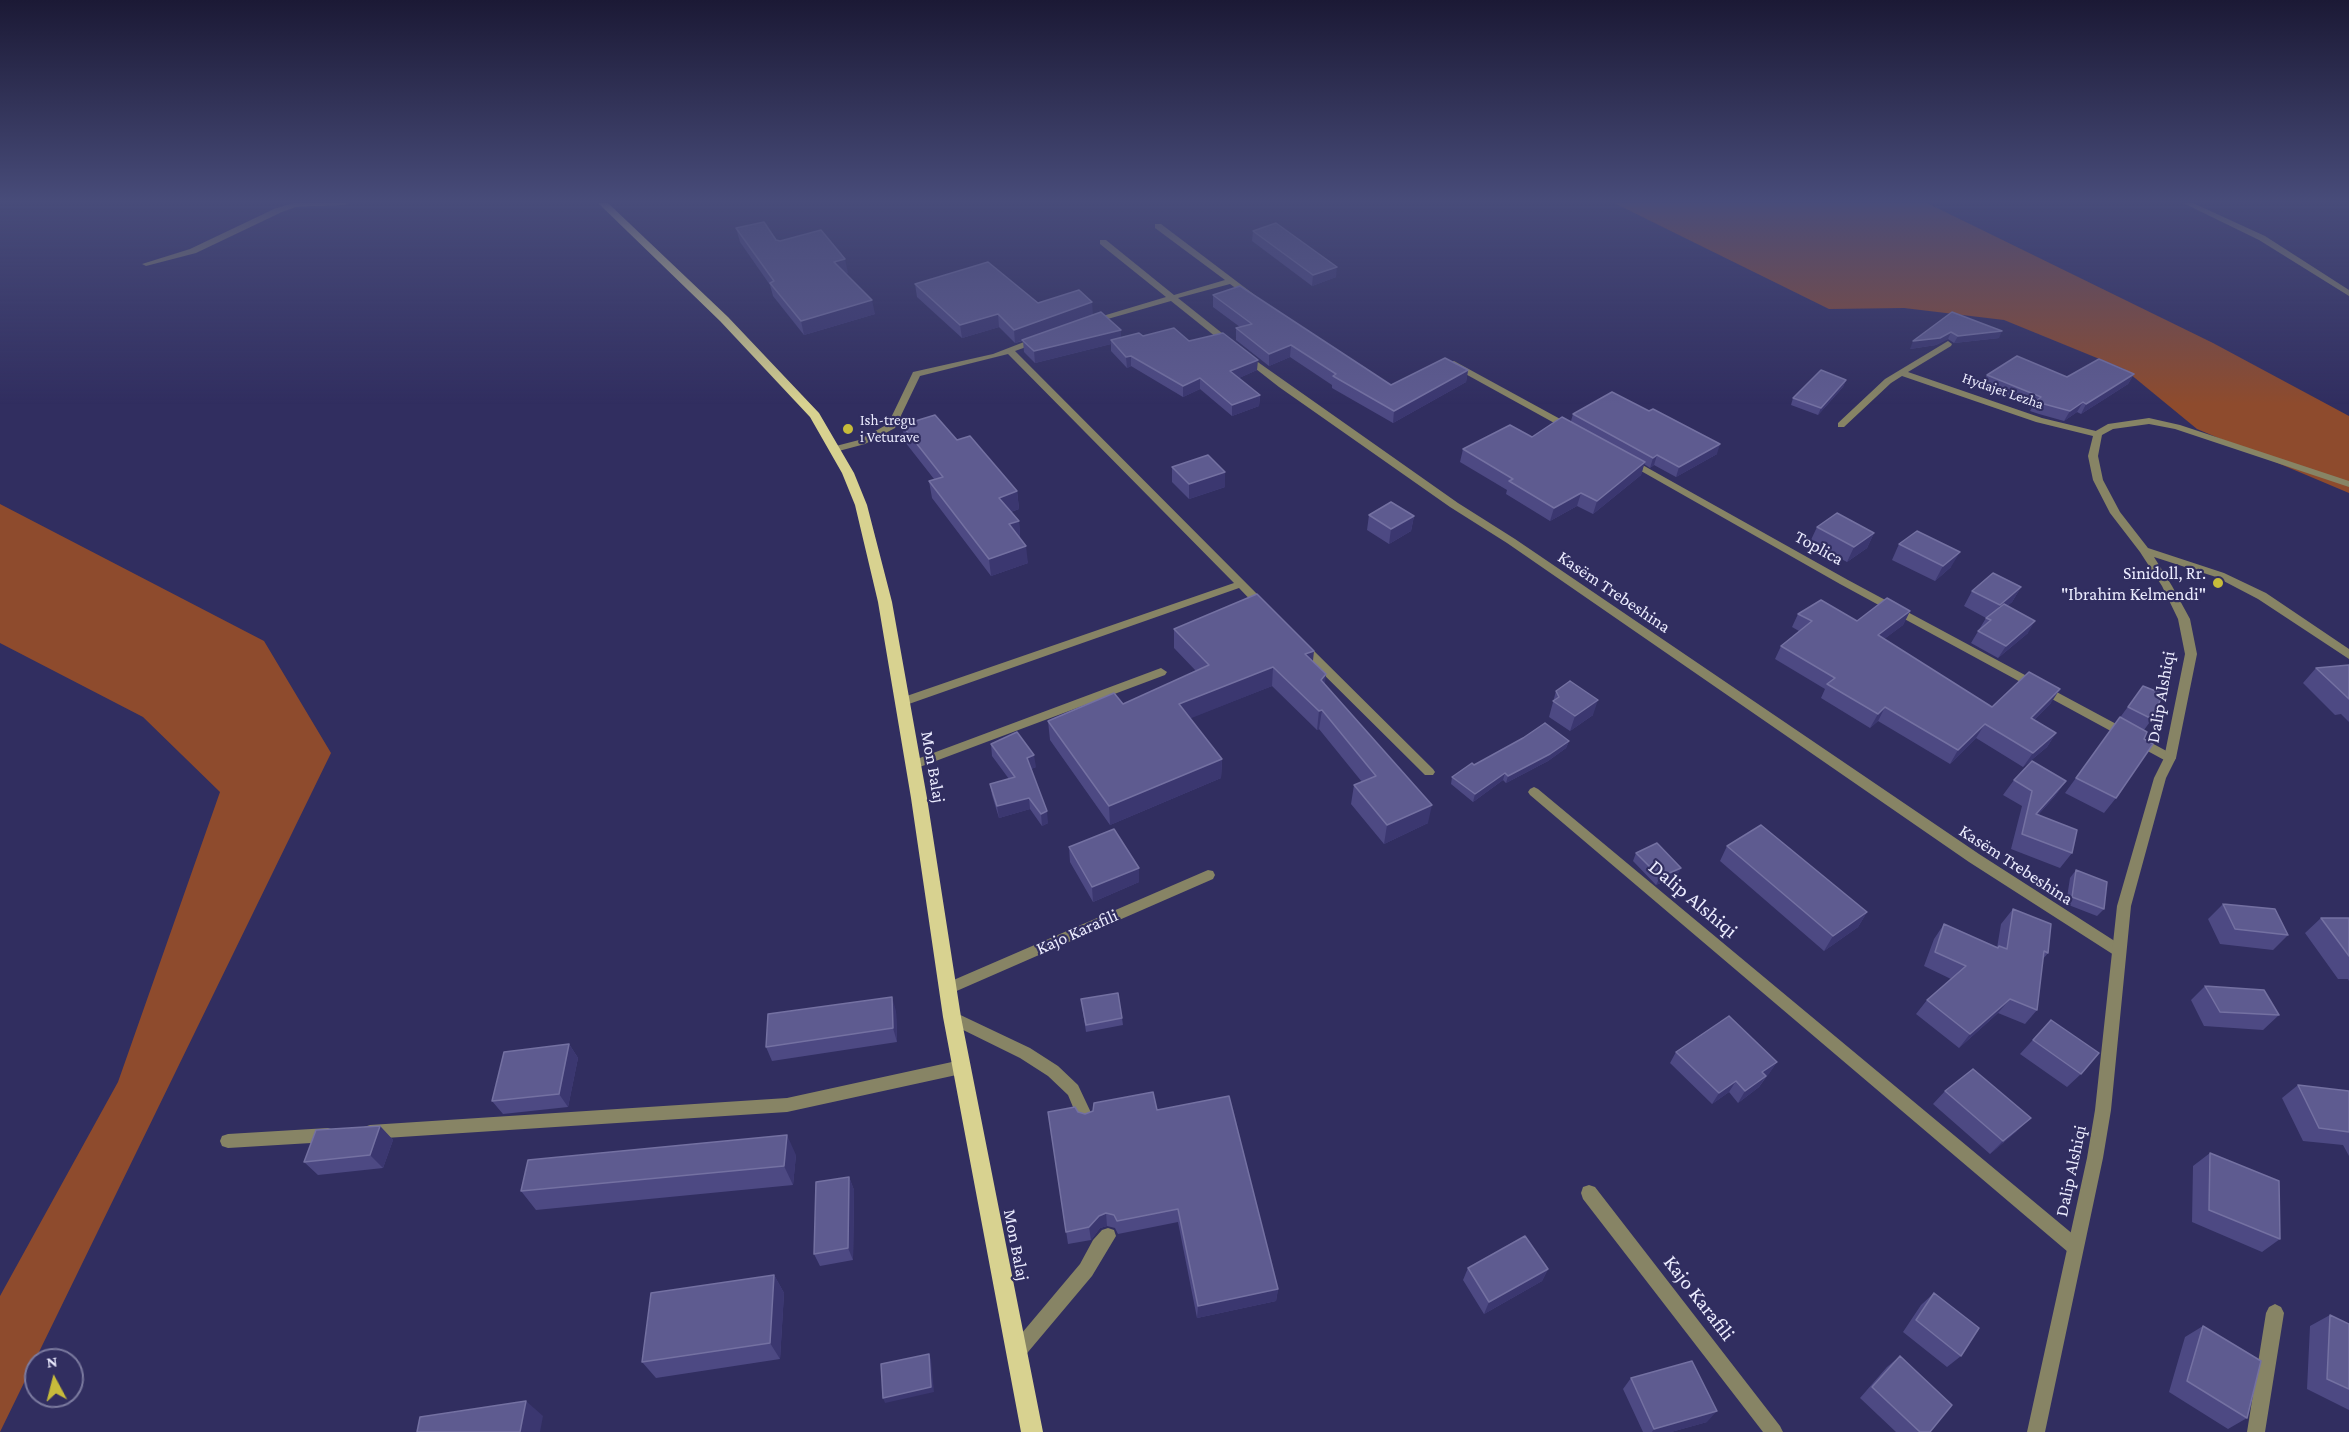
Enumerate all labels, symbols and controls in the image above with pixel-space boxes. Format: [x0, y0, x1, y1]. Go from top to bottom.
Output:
street label: Hydajet Lezha [1960, 369, 2046, 413]
place label: Ish-tregu i Veturave [860, 411, 919, 446]
marker: Ish-tregu i Veturave [841, 422, 855, 436]
street label: Toplica [1791, 526, 1847, 570]
street label: Kasëm Trebeshina [1553, 546, 1675, 638]
place label: Sinidoll, Rr. "Ibrahim Kelmendi" [2061, 562, 2206, 604]
marker: Sinidoll, Rr. "Ibrahim Kelmendi" [2211, 576, 2225, 590]
street label: Dalip Alshiqi [2142, 649, 2180, 745]
street label: Mon Balaj [916, 729, 950, 805]
street label: Kasëm Trebeshina [1955, 820, 2077, 910]
street label: Dalip Alshiqi [1643, 855, 1743, 943]
street label: Kajo Karafili [1033, 904, 1121, 960]
street label: Dalip Alshiqi [2051, 1123, 2091, 1219]
street label: Mon Balaj [998, 1207, 1034, 1283]
street label: Kajo Karafili [1658, 1250, 1740, 1346]
north arrow [24, 1348, 84, 1408]
text: N [46, 1353, 58, 1371]

